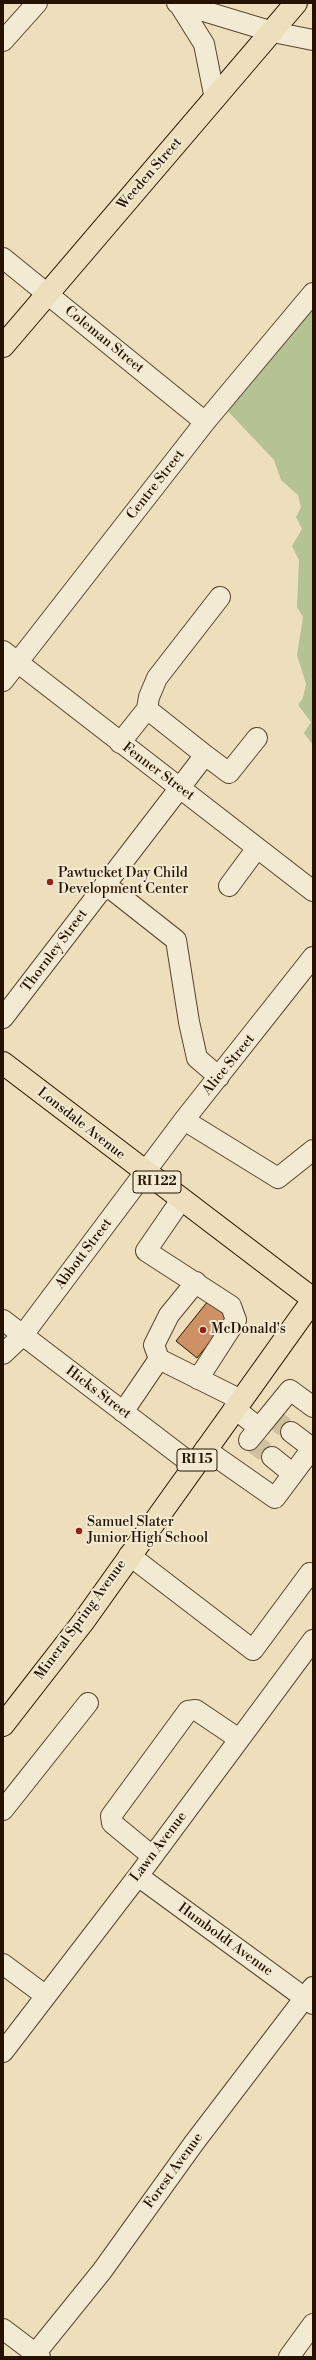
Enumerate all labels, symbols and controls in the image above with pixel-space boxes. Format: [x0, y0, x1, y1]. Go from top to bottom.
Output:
street label: Weeden Street [114, 134, 186, 214]
street label: Coleman Street [61, 303, 147, 377]
street label: Centre Street [124, 447, 188, 523]
street label: Fenner Street [119, 739, 197, 805]
place label: Pawtucket Day Child Development Center [58, 866, 188, 898]
marker: Pawtucket Day Child Development Center [45, 877, 55, 887]
street label: Thornley Street [18, 906, 92, 996]
street label: Alice Street [199, 1031, 259, 1099]
street label: Lonsdale Avenue [34, 1084, 128, 1164]
road number: RI 122 [133, 1171, 181, 1193]
street label: Abbott Street [52, 1215, 116, 1293]
place label: McDonald's [211, 1322, 286, 1338]
marker: McDonald's [198, 1325, 208, 1335]
street label: Hicks Street [62, 1363, 134, 1423]
road number: RI 15 [177, 1449, 217, 1471]
place label: Samuel Slater Junior High School [87, 1515, 208, 1548]
marker: Samuel Slater Junior High School [74, 1526, 84, 1536]
street label: Mineral Spring Avenue [32, 1557, 130, 1683]
street label: Lawn Avenue [127, 1809, 191, 1885]
street label: Humboldt Avenue [174, 1900, 276, 1980]
street label: Forest Avenue [141, 2130, 207, 2212]

